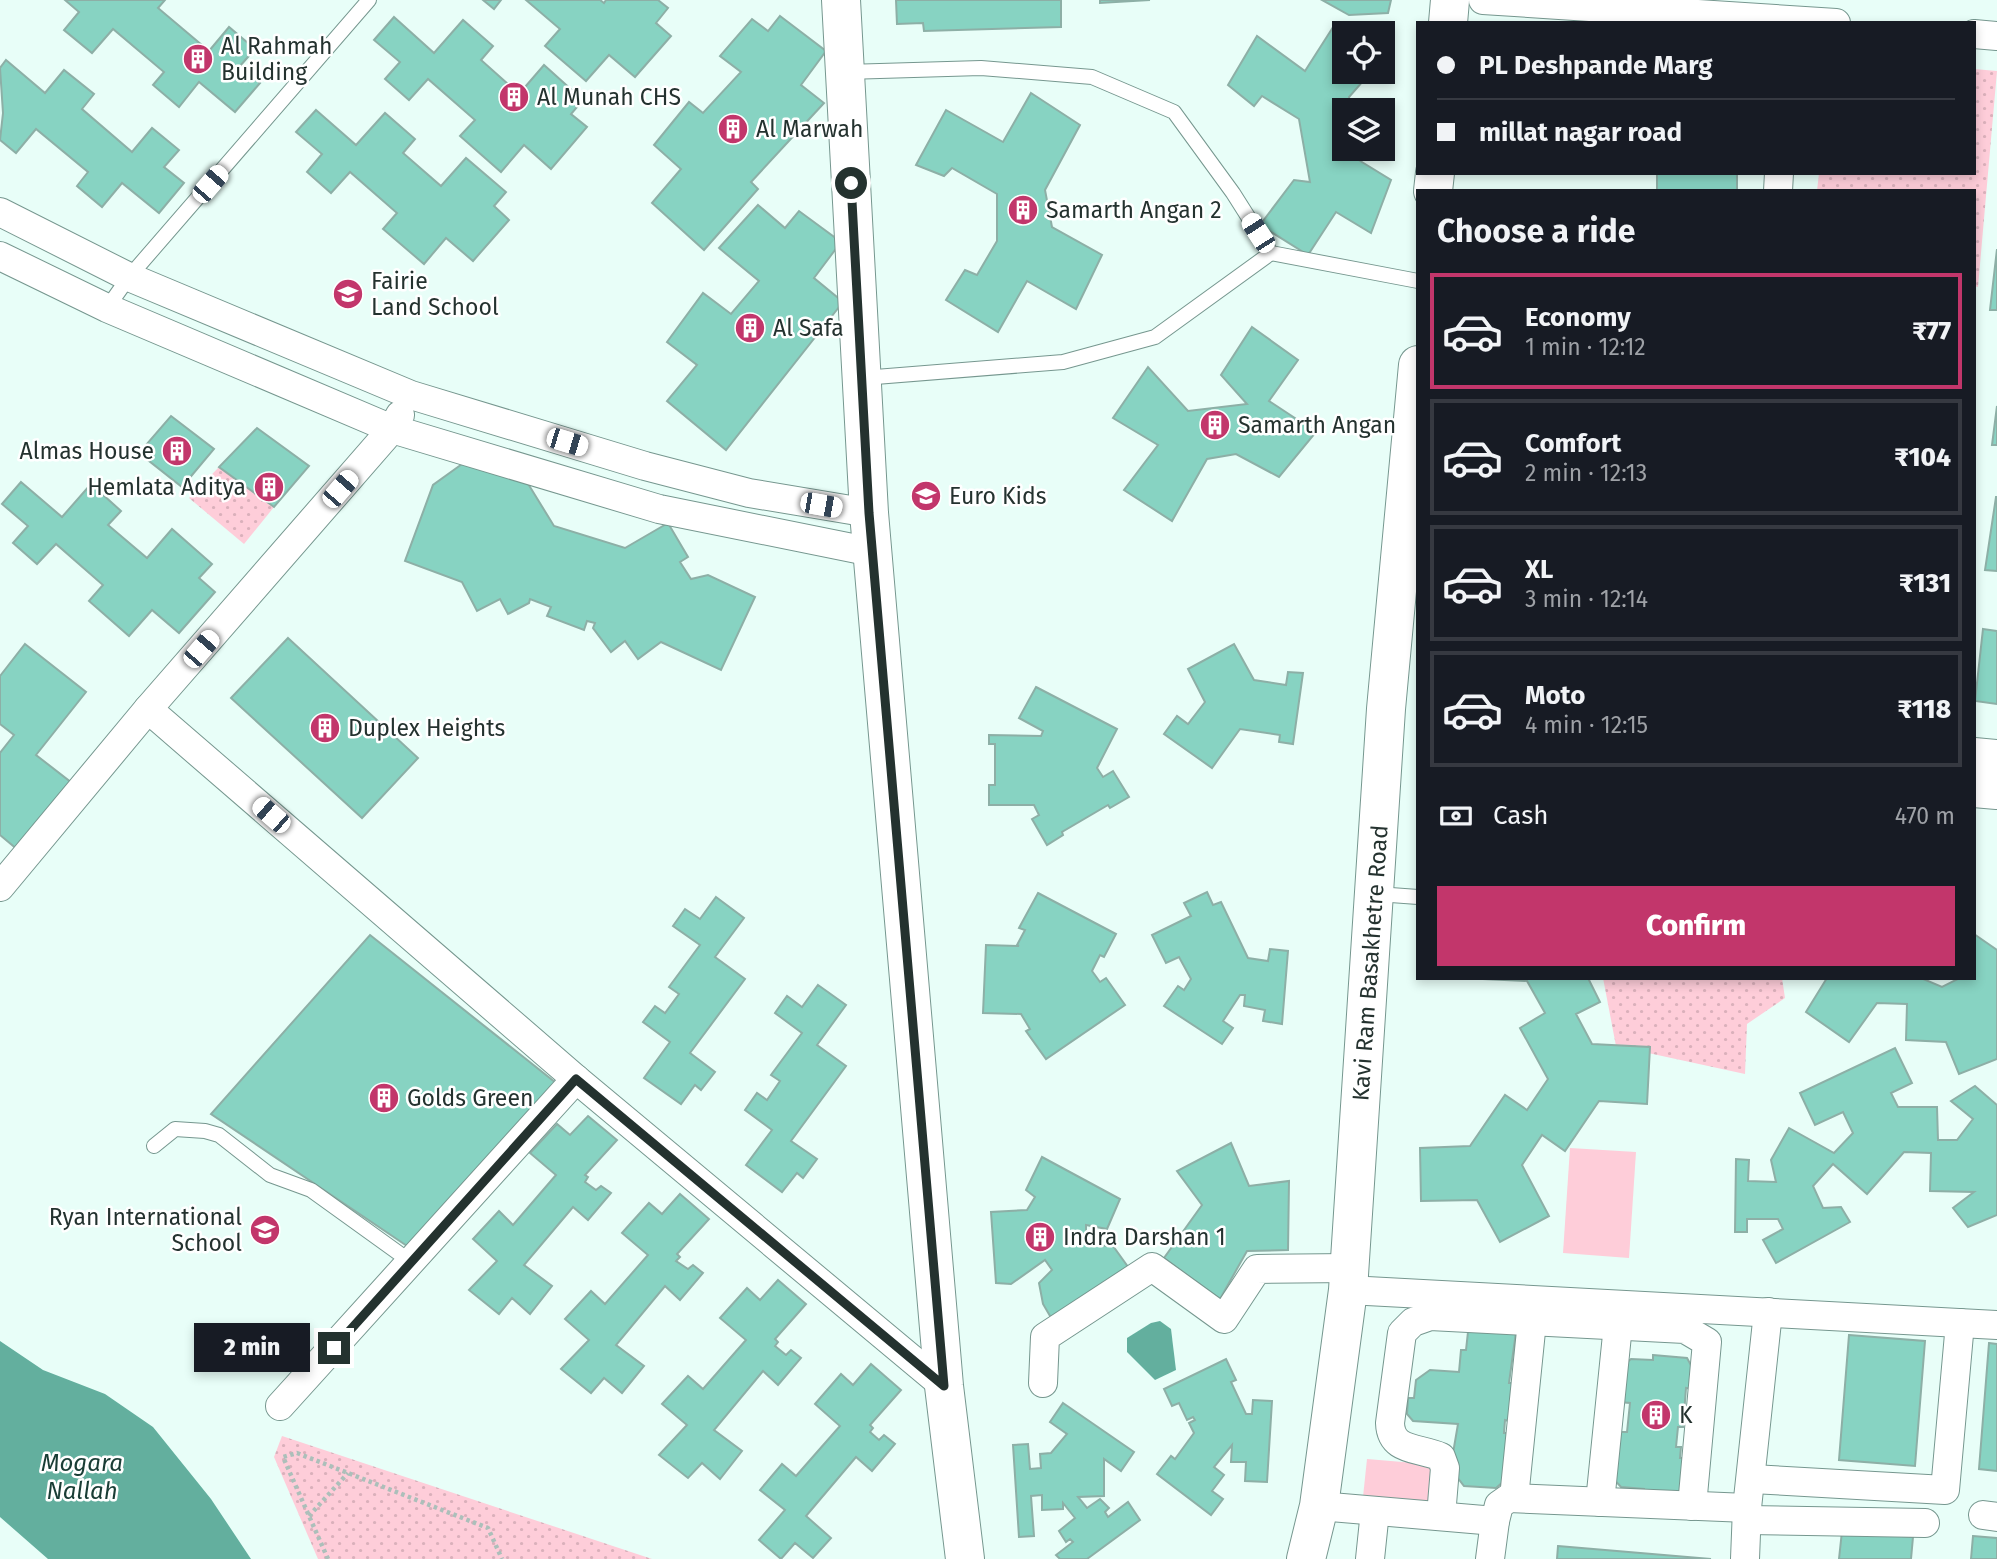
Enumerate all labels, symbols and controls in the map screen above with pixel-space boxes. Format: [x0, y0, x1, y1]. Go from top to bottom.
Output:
map controls [1332, 21, 1395, 161]
button: locate [1332, 21, 1395, 84]
place label: Al Rahmah Building [221, 32, 332, 86]
building icon: Al Rahmah Building [181, 42, 215, 76]
text: PL Deshpande Marg [1479, 50, 1713, 81]
building icon: Al Munah CHS [497, 80, 531, 114]
place label: Al Munah CHS [537, 83, 681, 111]
button: layers [1332, 98, 1395, 161]
building icon: Al Marwah [716, 112, 750, 146]
place label: Al Marwah [756, 115, 864, 143]
text: millat nagar road [1479, 117, 1682, 148]
car [189, 161, 232, 207]
route start [835, 167, 867, 199]
building icon: Samarth Angan 2 [1006, 193, 1040, 227]
place label: Samarth Angan 2 [1046, 196, 1222, 224]
car [1238, 210, 1279, 256]
text: Choose a ride [1437, 212, 1635, 250]
place label: Fairie Land School [371, 267, 499, 321]
school or university icon: Fairie Land School [331, 277, 365, 311]
icon: car [1441, 300, 1504, 363]
text: Economy [1525, 302, 1631, 333]
building icon: Al Safa [733, 311, 767, 345]
place label: Al Safa [773, 314, 844, 342]
text: ₹77 [1912, 316, 1951, 347]
text: 1 min · 12:12 [1525, 333, 1646, 361]
building icon: Samarth Angan [1198, 408, 1232, 442]
place label: Samarth Angan [1238, 411, 1396, 439]
car [544, 426, 591, 458]
icon: car [1441, 426, 1504, 489]
text: Comfort [1525, 428, 1621, 459]
building icon: Almas House [160, 434, 194, 468]
place label: Almas House [20, 437, 154, 465]
text: ₹104 [1894, 442, 1951, 473]
text: 2 min · 12:13 [1525, 459, 1647, 487]
car [319, 466, 362, 512]
building icon: Hemlata Aditya [252, 470, 286, 504]
place label: Hemlata Aditya [87, 473, 246, 501]
school or university icon: Euro Kids [909, 479, 943, 513]
place label: Euro Kids [949, 482, 1047, 510]
car [799, 491, 844, 519]
icon: car [1441, 552, 1504, 615]
text: XL [1525, 554, 1553, 585]
text: ₹131 [1899, 568, 1951, 599]
text: 3 min · 12:14 [1525, 585, 1648, 613]
car [180, 626, 223, 672]
icon: car [1441, 678, 1504, 741]
text: Moto [1525, 680, 1585, 711]
text: ₹118 [1897, 694, 1951, 725]
building icon: Duplex Heights [308, 711, 342, 745]
text: 4 min · 12:15 [1525, 711, 1648, 739]
place label: Duplex Heights [348, 714, 505, 742]
car [249, 793, 294, 837]
icon: cash [1437, 797, 1475, 835]
text: Cash [1493, 800, 1549, 831]
text: 470 m [1895, 802, 1955, 830]
street label: Kavi Ram Basakhetre Road [1346, 824, 1394, 1102]
button: Confirm [1437, 886, 1955, 966]
building icon: Golds Green [367, 1081, 401, 1115]
place label: Golds Green [407, 1084, 533, 1112]
place label: Ryan International School [49, 1203, 242, 1257]
school or university icon: Ryan International School [248, 1213, 282, 1247]
building icon: Indra Darshan 1 [1023, 1220, 1057, 1254]
place label: Indra Darshan 1 [1063, 1223, 1226, 1251]
callout: 2 min [194, 1324, 310, 1372]
route end [318, 1332, 350, 1364]
text: 2 min [224, 1333, 280, 1361]
building icon: K [1639, 1398, 1673, 1432]
place label: K [1679, 1401, 1693, 1429]
water label: Mogara Nallah [41, 1449, 123, 1505]

